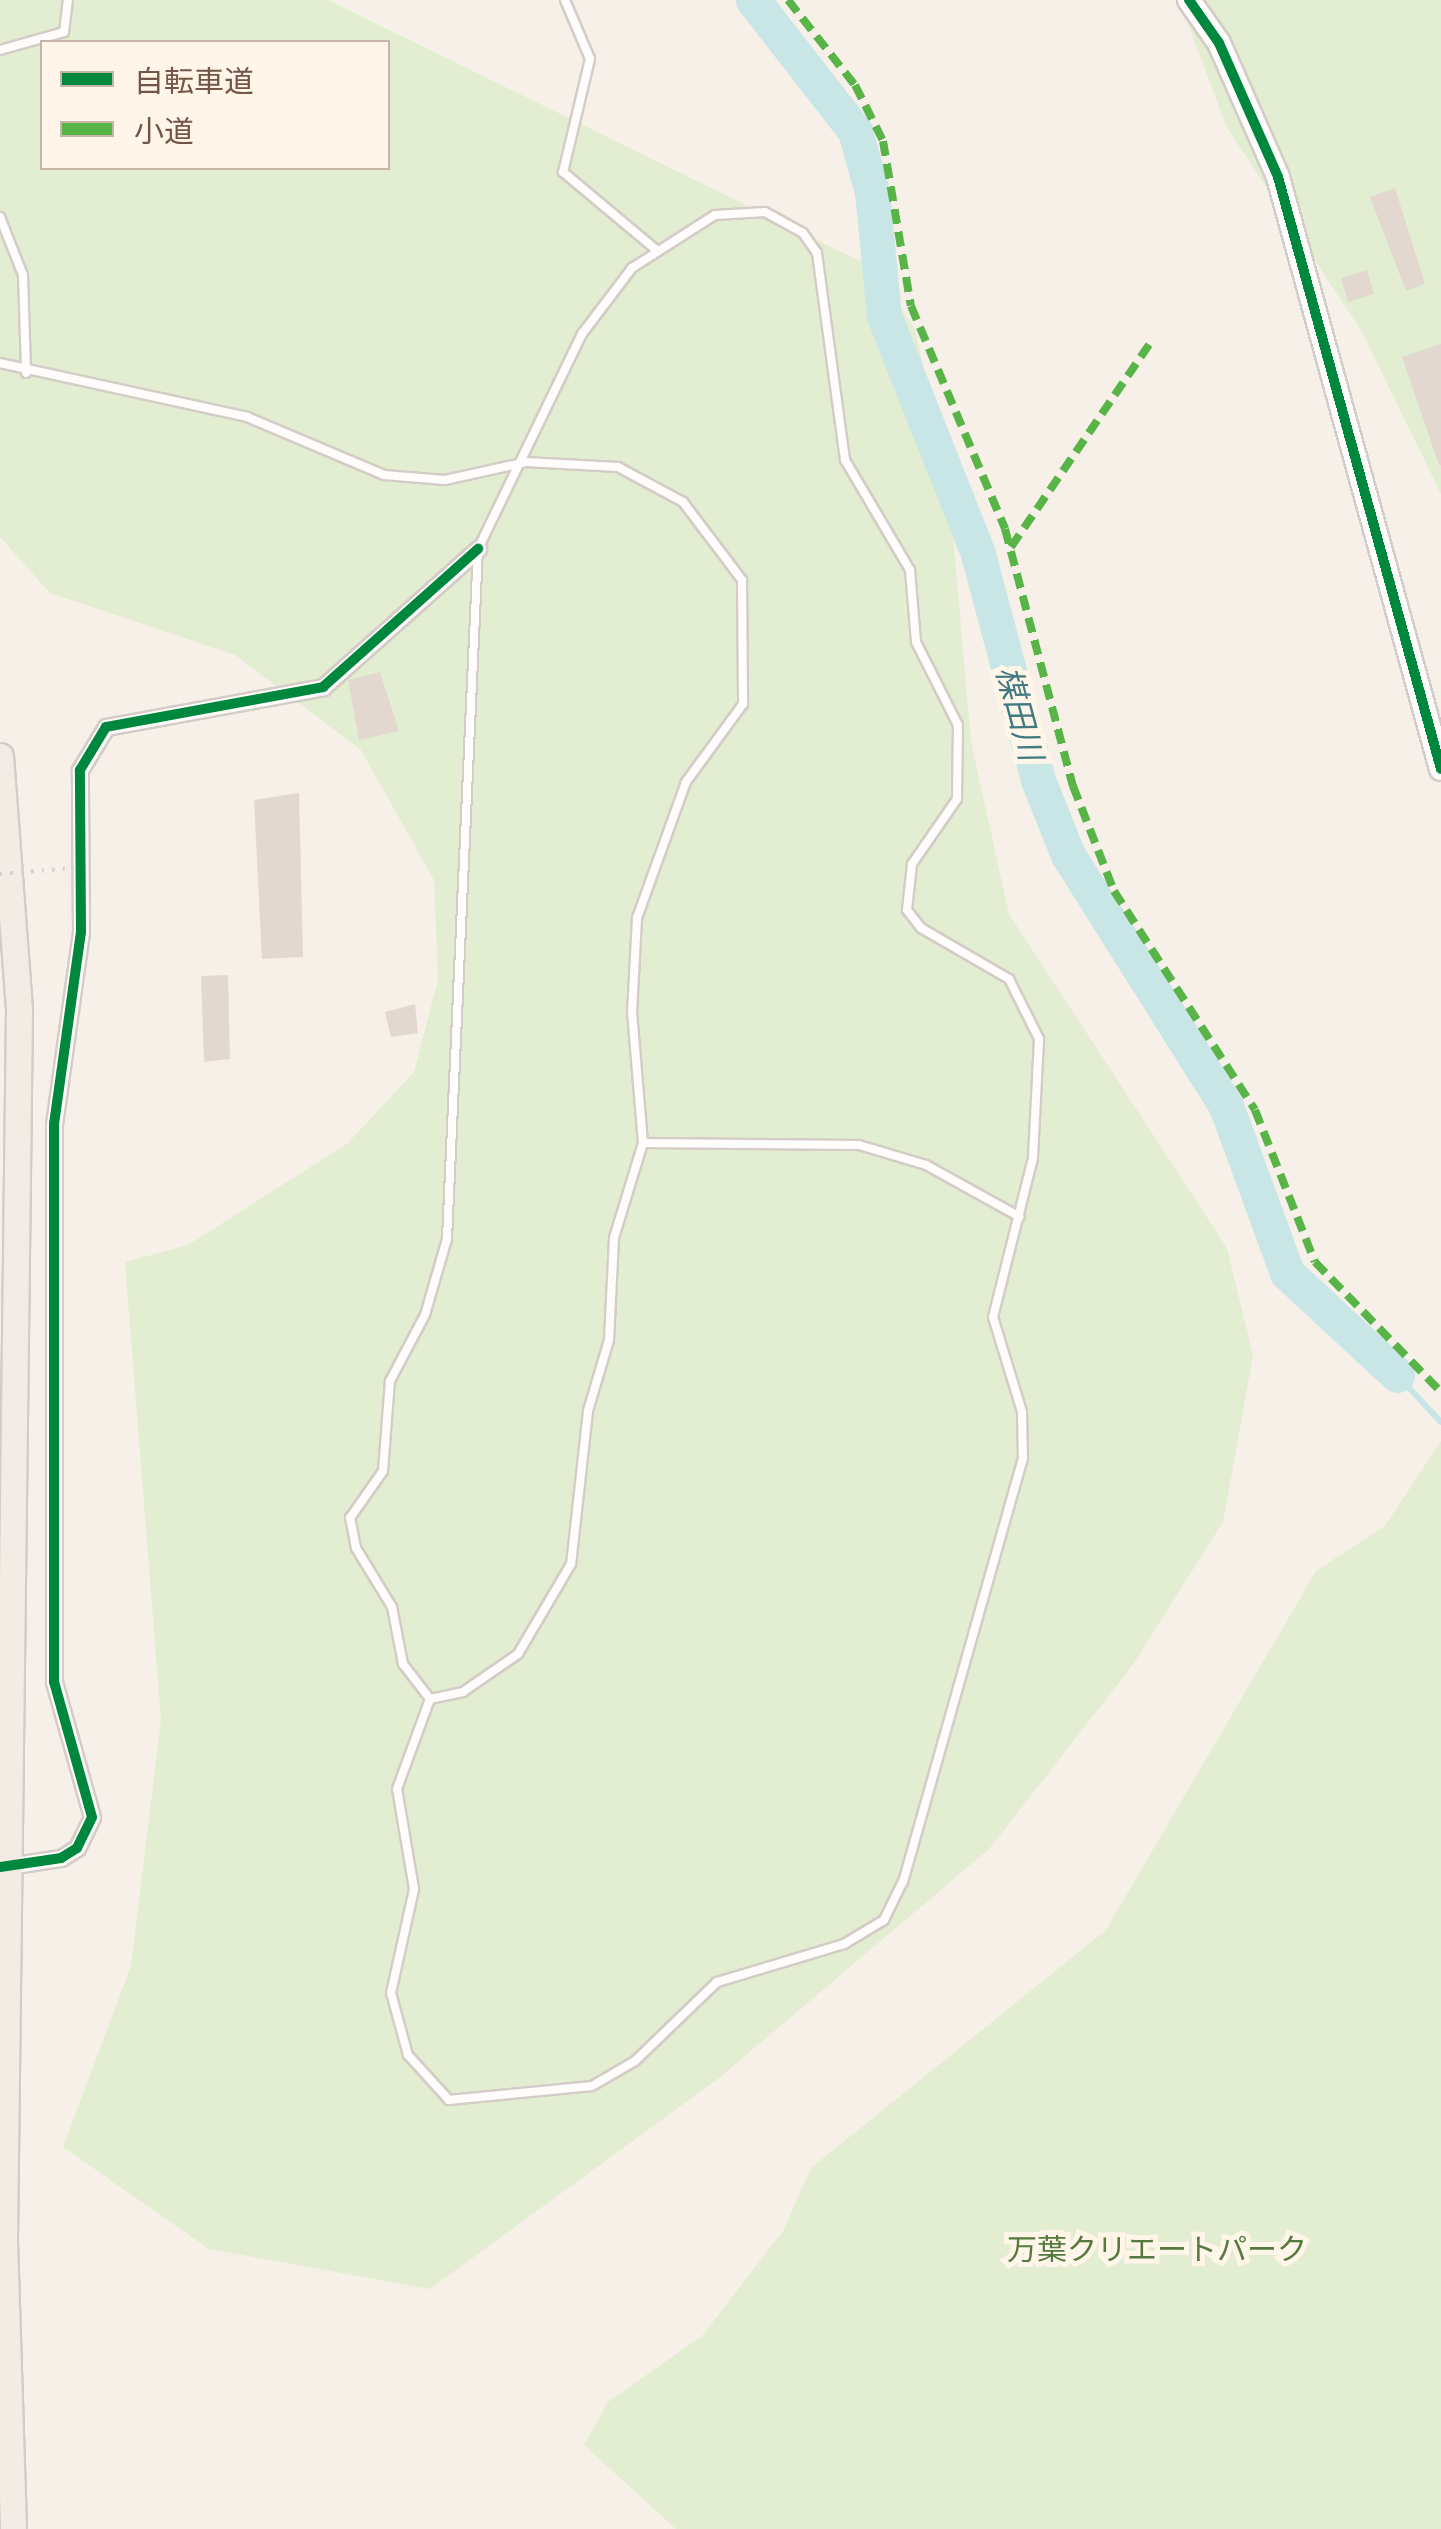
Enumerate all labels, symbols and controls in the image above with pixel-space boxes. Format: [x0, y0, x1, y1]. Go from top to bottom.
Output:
legend [40, 40, 390, 170]
text: 自転車道 [134, 62, 254, 100]
text: 小道 [134, 112, 194, 150]
water label: 楳田川 [989, 662, 1051, 764]
park label: 万葉クリエートパーク [1007, 2231, 1307, 2267]

